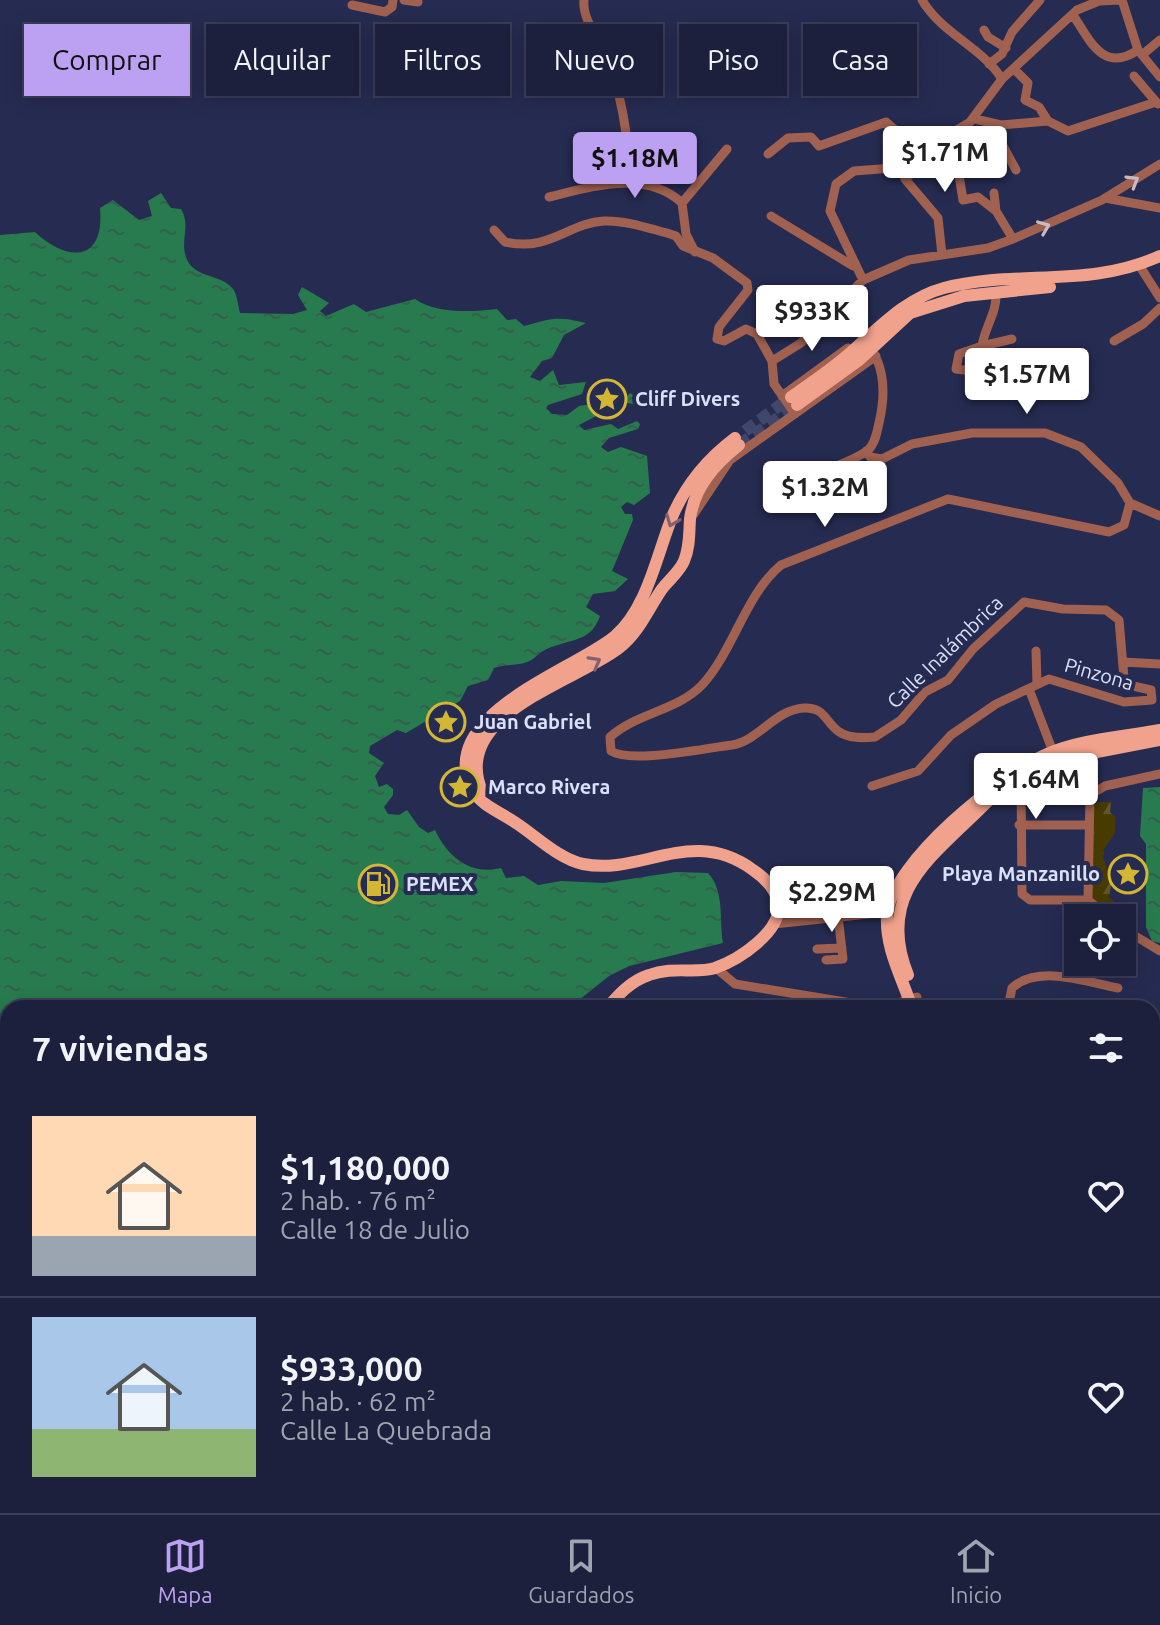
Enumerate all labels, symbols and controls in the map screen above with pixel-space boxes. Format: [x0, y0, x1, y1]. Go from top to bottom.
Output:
chip: Comprar [24, 24, 190, 96]
chip: Alquilar [206, 24, 359, 96]
chip: Filtros [375, 24, 510, 96]
chip: Nuevo [526, 24, 663, 96]
chip: Piso [679, 24, 787, 96]
chip: Casa [803, 24, 917, 96]
pin: $1.71M [880, 126, 1010, 194]
pin: $1.18M [570, 132, 700, 200]
text: $1.71M [901, 137, 989, 166]
text: $1.18M [591, 143, 679, 172]
one-way arrow [1124, 175, 1139, 191]
one-way arrow [1036, 220, 1050, 237]
pin: $933K [756, 285, 868, 353]
text: $933K [774, 296, 850, 325]
pin: $1.57M [962, 348, 1092, 416]
text: $1.57M [983, 359, 1071, 388]
place icon: Cliff Divers [586, 378, 628, 420]
place label: Cliff Divers [635, 387, 740, 410]
pin: $1.32M [760, 461, 890, 529]
text: $1.32M [781, 472, 869, 501]
one-way arrow [665, 513, 682, 527]
street label: Calle Inalámbrica [882, 591, 1007, 713]
street label: Pinzona [1062, 653, 1136, 694]
one-way arrow [587, 657, 601, 672]
place icon: Juan Gabriel [425, 701, 467, 743]
place label: Juan Gabriel [474, 710, 591, 733]
pin: $1.64M [971, 753, 1101, 821]
text: $1.64M [992, 764, 1080, 793]
place icon: Marco Rivera [439, 766, 481, 808]
place label: Marco Rivera [488, 775, 610, 798]
place icon: Playa Manzanillo [1107, 853, 1149, 895]
place label: Playa Manzanillo [942, 862, 1100, 885]
fuel station icon: PEMEX [357, 863, 399, 905]
pin: $2.29M [767, 866, 897, 934]
place label: PEMEX [406, 872, 474, 895]
text: $2.29M [788, 877, 876, 906]
map controls [1064, 904, 1136, 976]
button: locate [1064, 904, 1136, 976]
icon: filters [1084, 1026, 1128, 1070]
text: 7 viviendas [32, 1029, 208, 1067]
icon: home [96, 1148, 192, 1244]
text: $1,180,000 [280, 1148, 450, 1186]
icon: heart [1084, 1174, 1128, 1218]
text: 2 hab. · 76 m² [280, 1186, 436, 1215]
text: Calle 18 de Julio [280, 1215, 470, 1244]
icon: home [96, 1349, 192, 1445]
text: $933,000 [280, 1349, 423, 1387]
icon: heart [1084, 1375, 1128, 1419]
text: 2 hab. · 62 m² [280, 1387, 436, 1416]
text: Calle La Quebrada [280, 1416, 492, 1445]
tab: Mapa [158, 1534, 212, 1607]
tab: Guardados [528, 1534, 634, 1607]
tab: Inicio [950, 1534, 1002, 1607]

